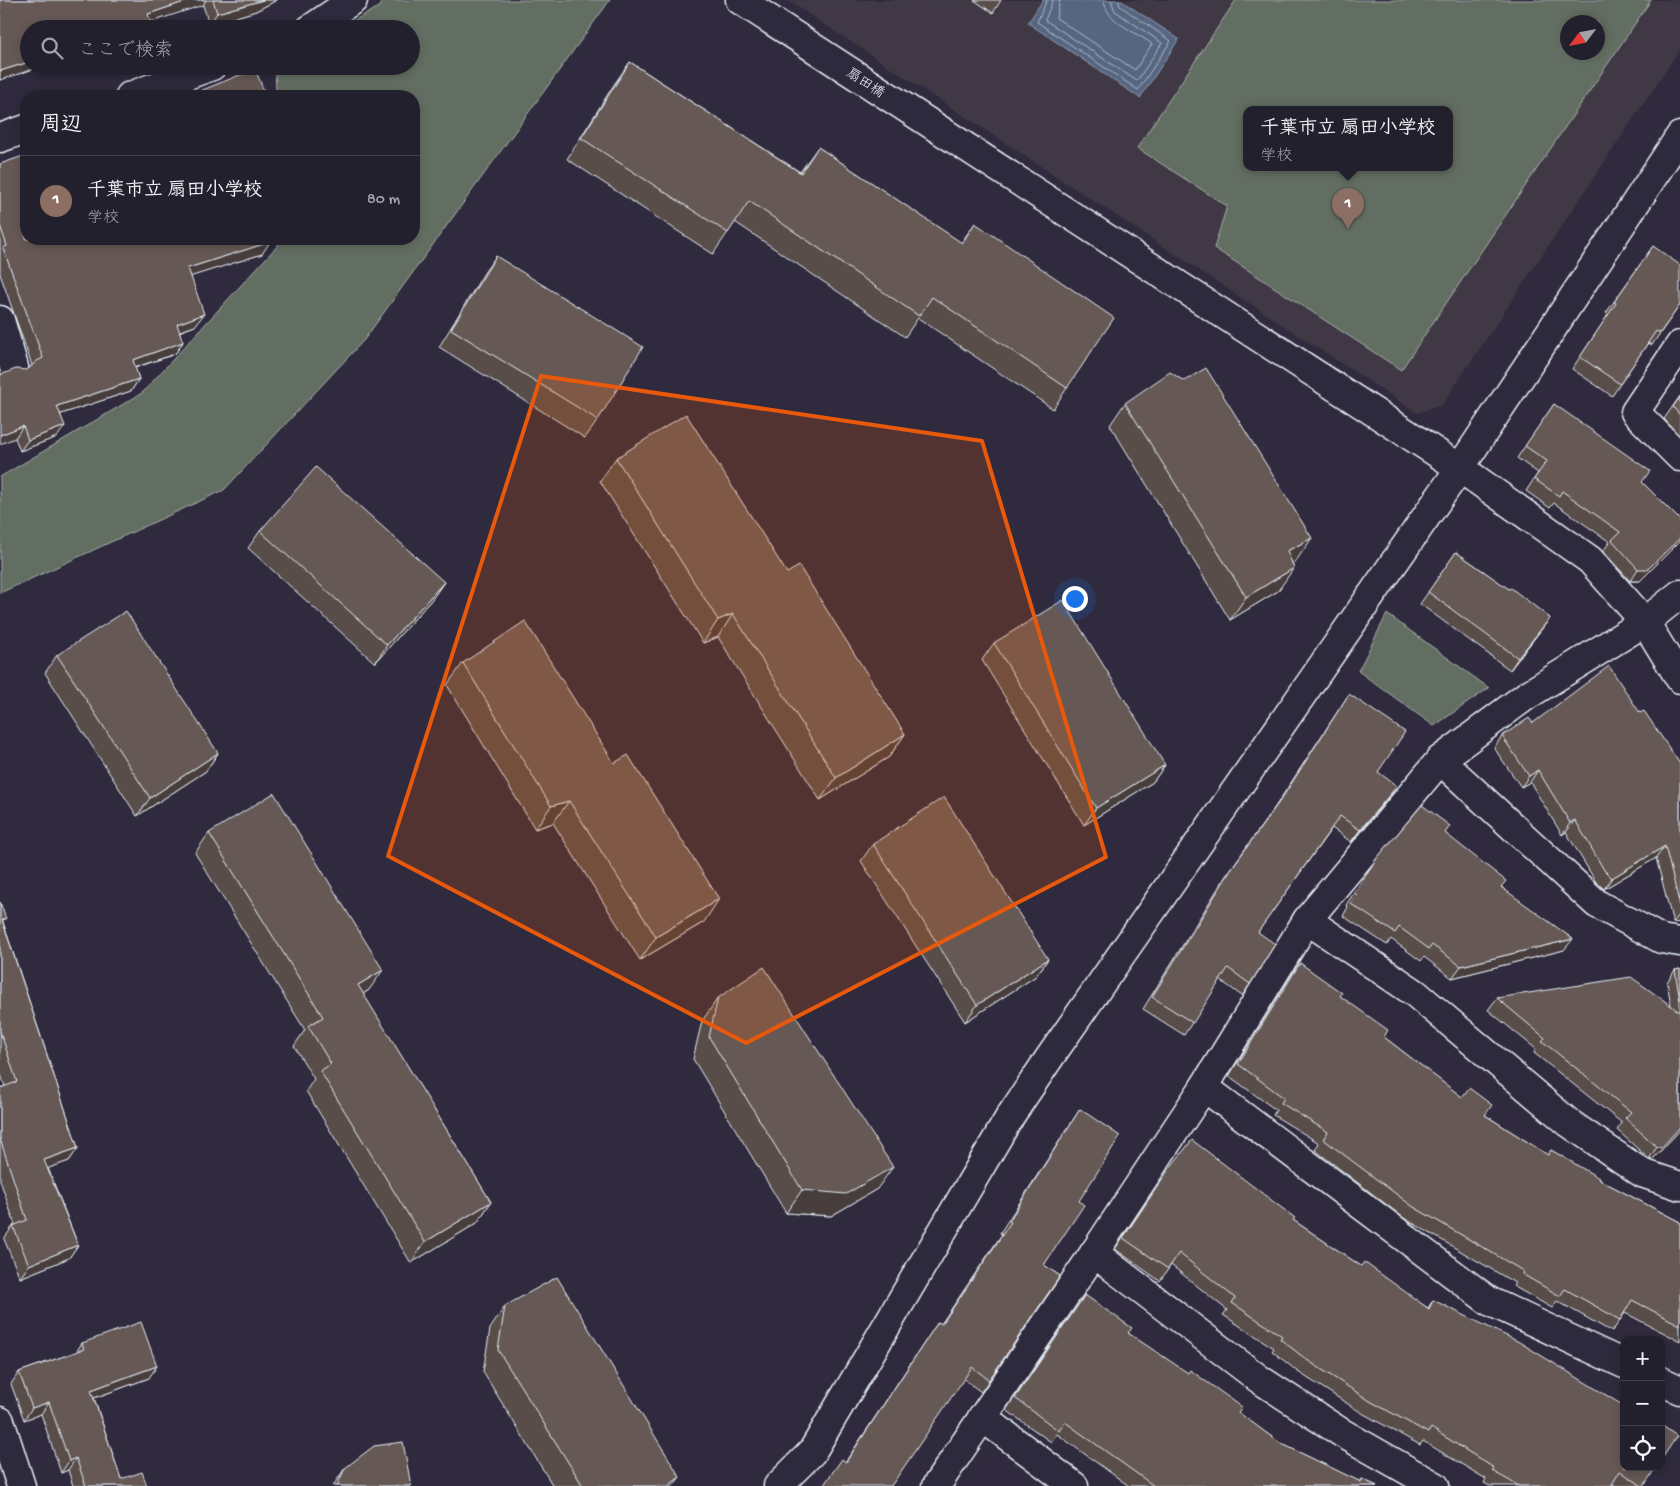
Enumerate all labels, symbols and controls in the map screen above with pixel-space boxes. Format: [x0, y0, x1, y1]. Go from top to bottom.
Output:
north arrow [1560, 15, 1605, 60]
search box [20, 20, 420, 75]
icon: search [38, 34, 66, 62]
text: ここで検索 [78, 40, 173, 63]
street label: 扇田橋 [842, 66, 887, 103]
popup [1243, 106, 1453, 171]
text: 周辺 [40, 114, 82, 139]
text: 千葉市立 扇田小学校 [1260, 118, 1436, 141]
text: 学校 [1260, 148, 1292, 167]
text: 千葉市立 扇田小学校 [87, 180, 263, 203]
pin: 1 [1332, 188, 1364, 229]
text: 1 [53, 191, 59, 210]
text: 80 m [367, 191, 400, 210]
text: 学校 [87, 210, 119, 229]
your location [1062, 586, 1088, 612]
map controls [1620, 1336, 1665, 1471]
button: + [1620, 1336, 1665, 1381]
button: − [1620, 1381, 1665, 1426]
button: locate [1620, 1426, 1665, 1471]

